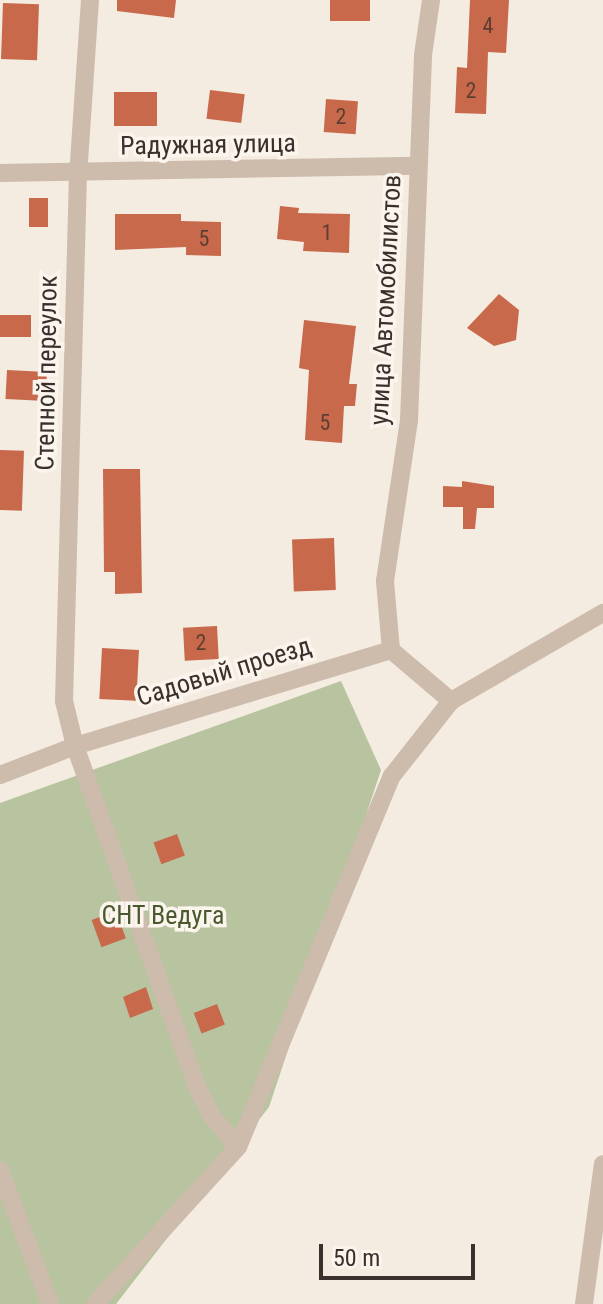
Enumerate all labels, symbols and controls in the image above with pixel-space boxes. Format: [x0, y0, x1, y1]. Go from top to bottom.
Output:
house number: 4 [483, 13, 493, 39]
house number: 2 [466, 78, 476, 104]
house number: 2 [336, 104, 346, 130]
street label: Радужная улица [120, 128, 296, 162]
street label: улица Автомобилистов [364, 174, 408, 426]
house number: 1 [322, 220, 332, 246]
house number: 5 [199, 226, 209, 252]
street label: Степной переулок [30, 275, 64, 471]
house number: 5 [320, 410, 330, 436]
house number: 2 [196, 630, 206, 656]
street label: Садовый проезд [133, 631, 315, 713]
park label: СНТ Ведуга [101, 900, 225, 932]
scale bar [323, 1228, 479, 1278]
text: 50 m [333, 1244, 380, 1272]

